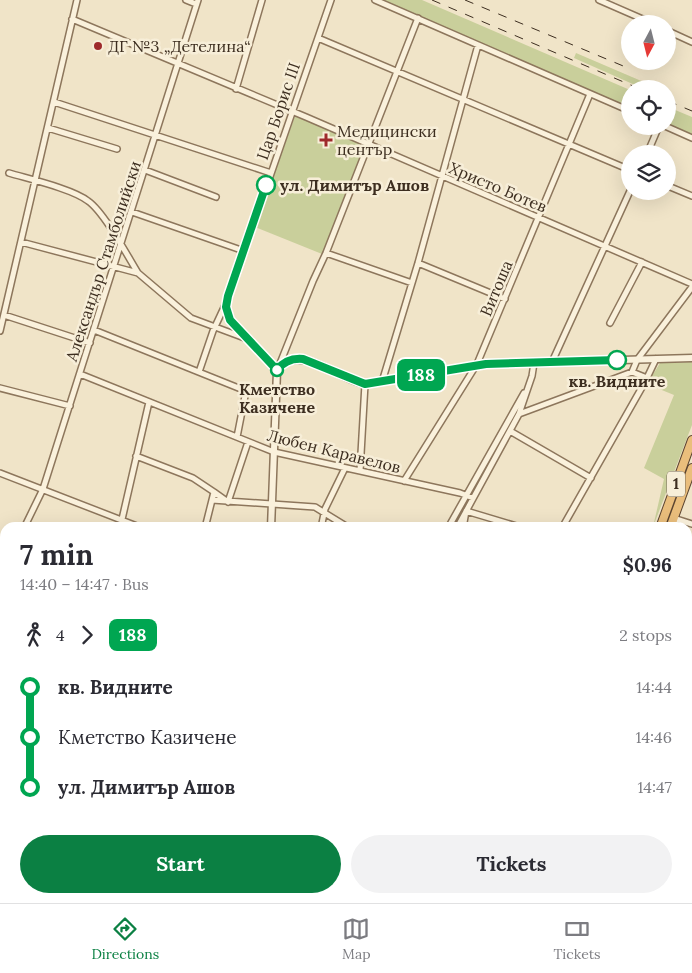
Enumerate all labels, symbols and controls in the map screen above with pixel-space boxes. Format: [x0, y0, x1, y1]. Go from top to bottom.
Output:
north arrow [621, 15, 676, 70]
map controls [621, 15, 676, 200]
place label: ДГ №3 „Детелина“ [108, 36, 251, 56]
marker: ДГ №3 „Детелина“ [92, 40, 104, 52]
street label: Цар Борис III [252, 60, 304, 162]
button: locate [621, 80, 676, 135]
place label: Медицински център [337, 121, 437, 159]
marker: Медицински център [319, 133, 333, 147]
button: layers [621, 145, 676, 200]
street label: Христо Ботев [446, 157, 550, 217]
street label: Александър Стамболийски [61, 158, 145, 365]
marker: ул. Димитър Ашов [256, 175, 276, 195]
place label: ул. Димитър Ашов [280, 175, 429, 195]
street label: Витоша [475, 257, 517, 319]
marker: кв. Видните [607, 350, 627, 370]
line badge: 188 [392, 359, 450, 391]
marker: Кметство Казичене [270, 363, 284, 377]
text: 188 [407, 363, 435, 386]
place label: кв. Видните [569, 371, 666, 391]
place label: Кметство Казичене [239, 379, 315, 417]
street label: Любен Каравелов [265, 425, 403, 477]
road number: 1 [667, 472, 685, 496]
text: 7 min [20, 537, 93, 573]
text: $0.96 [623, 553, 672, 577]
text: 14:40 – 14:47 · Bus [20, 574, 149, 594]
icon: walk [20, 621, 48, 649]
icon: forward [73, 621, 101, 649]
text: 188 [119, 623, 147, 646]
text: 4 [56, 625, 65, 645]
text: 2 stops [619, 625, 672, 645]
text: кв. Видните [58, 675, 173, 699]
text: 14:44 [636, 677, 672, 697]
text: Кметство Казичене [58, 725, 237, 749]
text: 14:46 [636, 727, 672, 747]
text: ул. Димитър Ашов [58, 775, 235, 799]
text: 14:47 [637, 777, 672, 797]
button: Start [20, 835, 341, 893]
button: Tickets [351, 835, 672, 893]
tab: Directions [91, 915, 159, 963]
tab: Map [342, 915, 371, 963]
tab: Tickets [553, 915, 601, 963]

